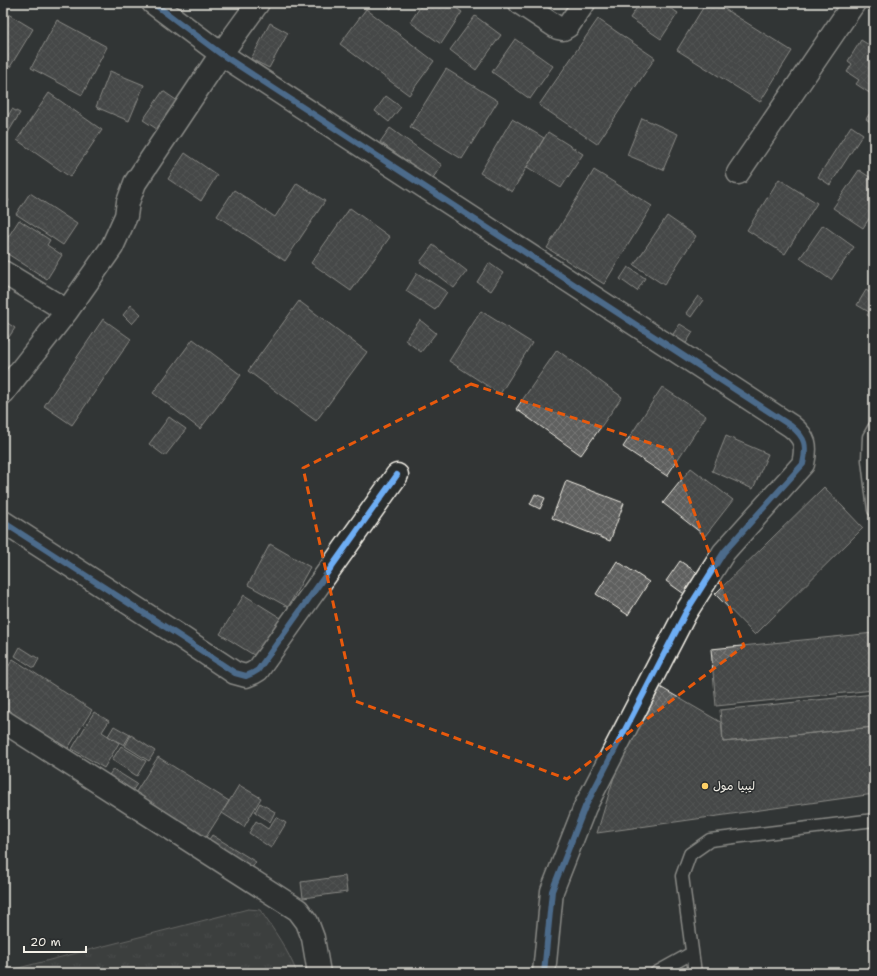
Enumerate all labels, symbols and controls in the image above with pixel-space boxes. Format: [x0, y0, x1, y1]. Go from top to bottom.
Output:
place label: ليبيا مول [713, 778, 755, 794]
marker: ليبيا مول [700, 781, 710, 791]
scale bar [24, 928, 86, 954]
text: 20 m [30, 934, 61, 950]

